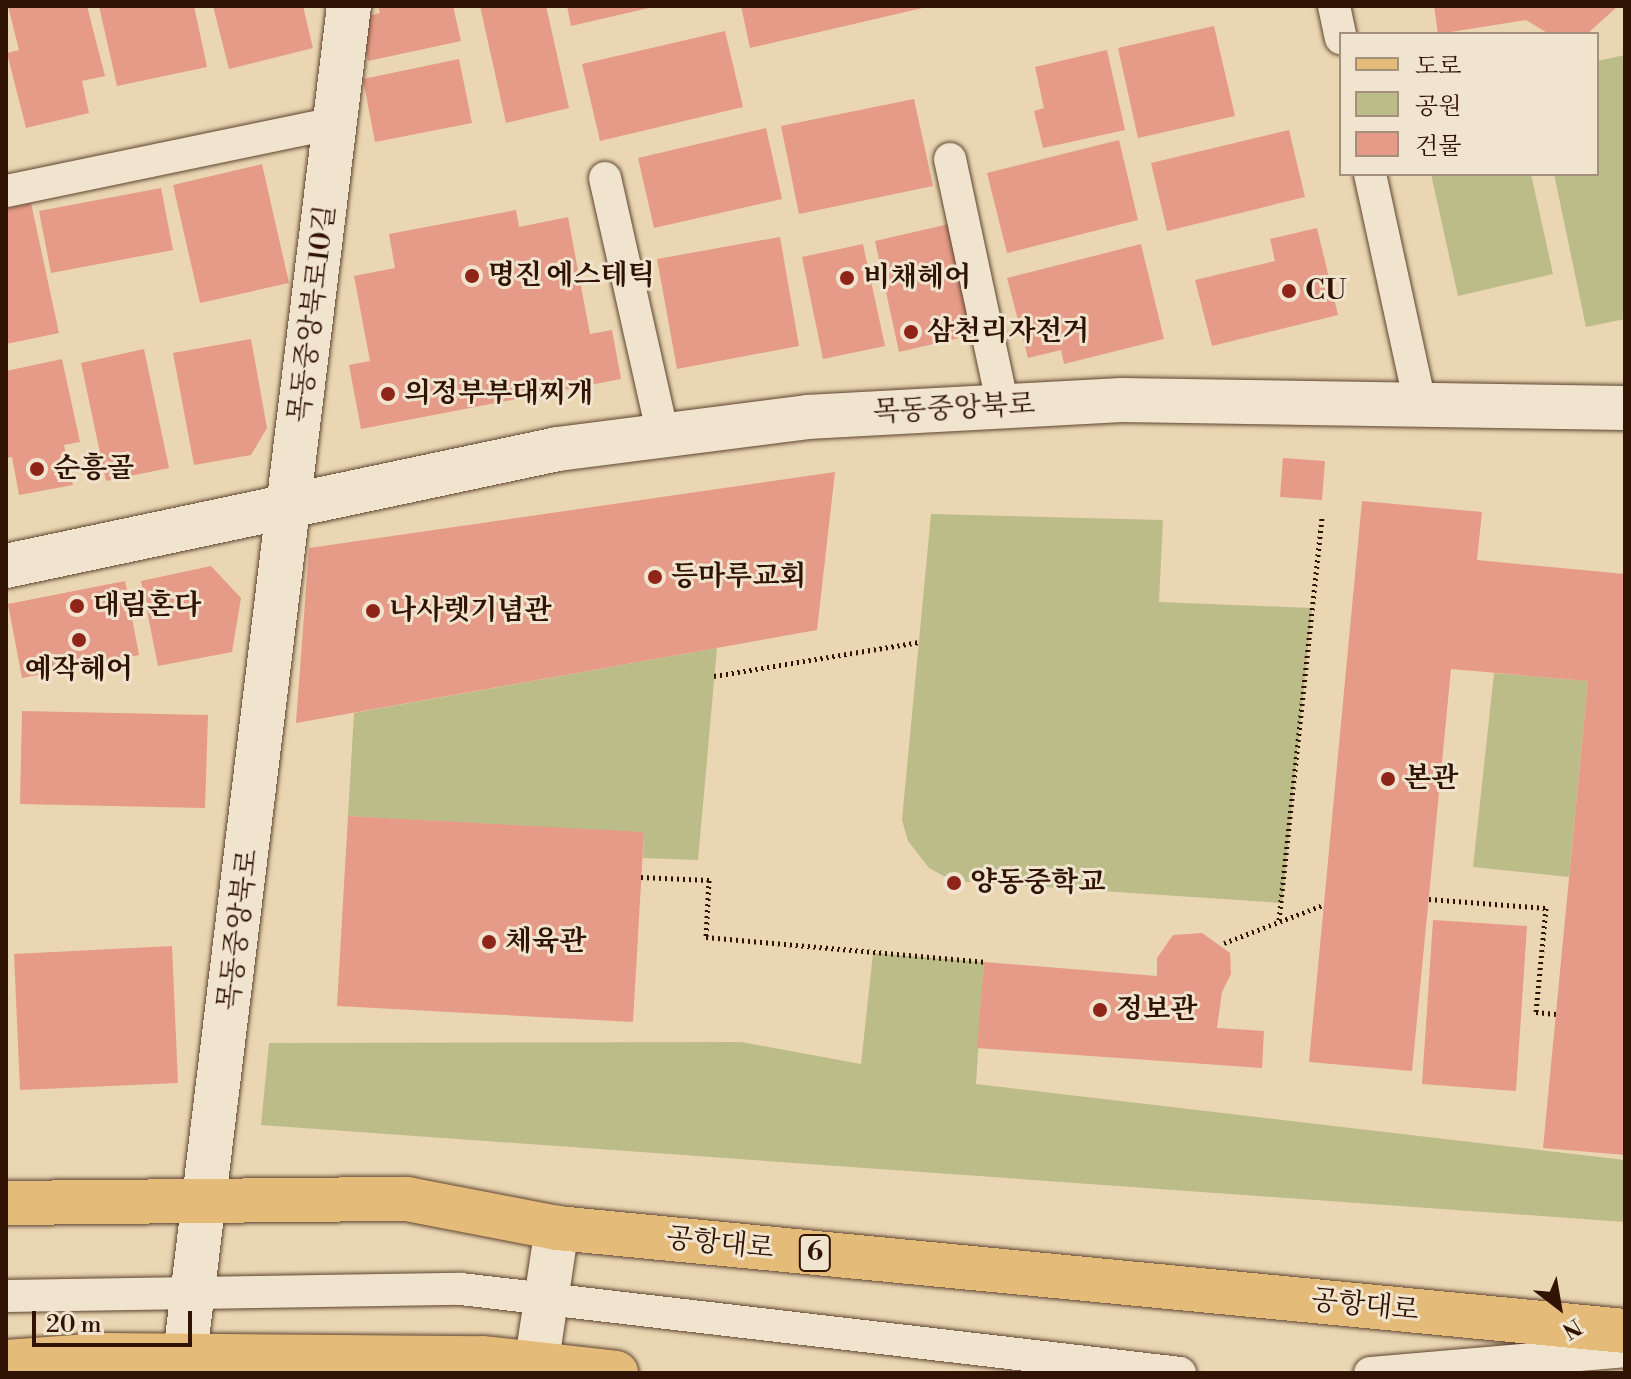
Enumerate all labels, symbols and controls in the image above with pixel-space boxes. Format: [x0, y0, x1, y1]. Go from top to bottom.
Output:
legend [1339, 32, 1599, 176]
text: 도로 [1415, 52, 1461, 82]
text: 공원 [1415, 92, 1461, 122]
text: 건물 [1415, 132, 1461, 162]
street label: 목동중앙북로10길 [283, 203, 343, 425]
place label: 명진 에스테틱 [488, 259, 655, 293]
place label: 비채헤어 [863, 261, 971, 295]
marker: 명진 에스테틱 [463, 267, 481, 285]
marker: 비채헤어 [838, 269, 856, 287]
place label: CU [1305, 274, 1347, 308]
marker: CU [1280, 282, 1298, 300]
place label: 삼천리자전거 [927, 315, 1089, 349]
marker: 삼천리자전거 [902, 323, 920, 341]
place label: 의정부부대찌개 [404, 377, 593, 411]
marker: 의정부부대찌개 [379, 385, 397, 403]
street label: 목동중앙북로 [872, 388, 1036, 430]
place label: 순흥골 [53, 452, 134, 486]
marker: 순흥골 [28, 460, 46, 478]
place label: 등마루교회 [671, 560, 806, 594]
marker: 등마루교회 [646, 568, 664, 586]
place label: 대림혼다 [93, 589, 201, 623]
place label: 나사렛기념관 [389, 594, 551, 628]
marker: 대림혼다 [68, 597, 86, 615]
marker: 나사렛기념관 [364, 602, 382, 620]
marker: 예작헤어 [70, 631, 88, 649]
place label: 예작헤어 [25, 653, 133, 687]
place label: 본관 [1404, 762, 1458, 796]
marker: 본관 [1379, 770, 1397, 788]
street label: 목동중앙북로 [212, 847, 266, 1013]
place label: 양동중학교 [970, 866, 1105, 900]
marker: 양동중학교 [945, 874, 963, 892]
place label: 체육관 [505, 925, 586, 959]
marker: 체육관 [480, 933, 498, 951]
place label: 정보관 [1116, 993, 1197, 1027]
marker: 정보관 [1091, 1001, 1109, 1019]
street label: 공항대로 [664, 1222, 776, 1266]
road number: 6 [797, 1231, 833, 1275]
north arrow [1519, 1267, 1599, 1347]
street label: 공항대로 [1309, 1284, 1421, 1328]
scale bar [36, 1295, 196, 1345]
text: 20 m [46, 1310, 102, 1340]
text: N [1557, 1312, 1586, 1344]

